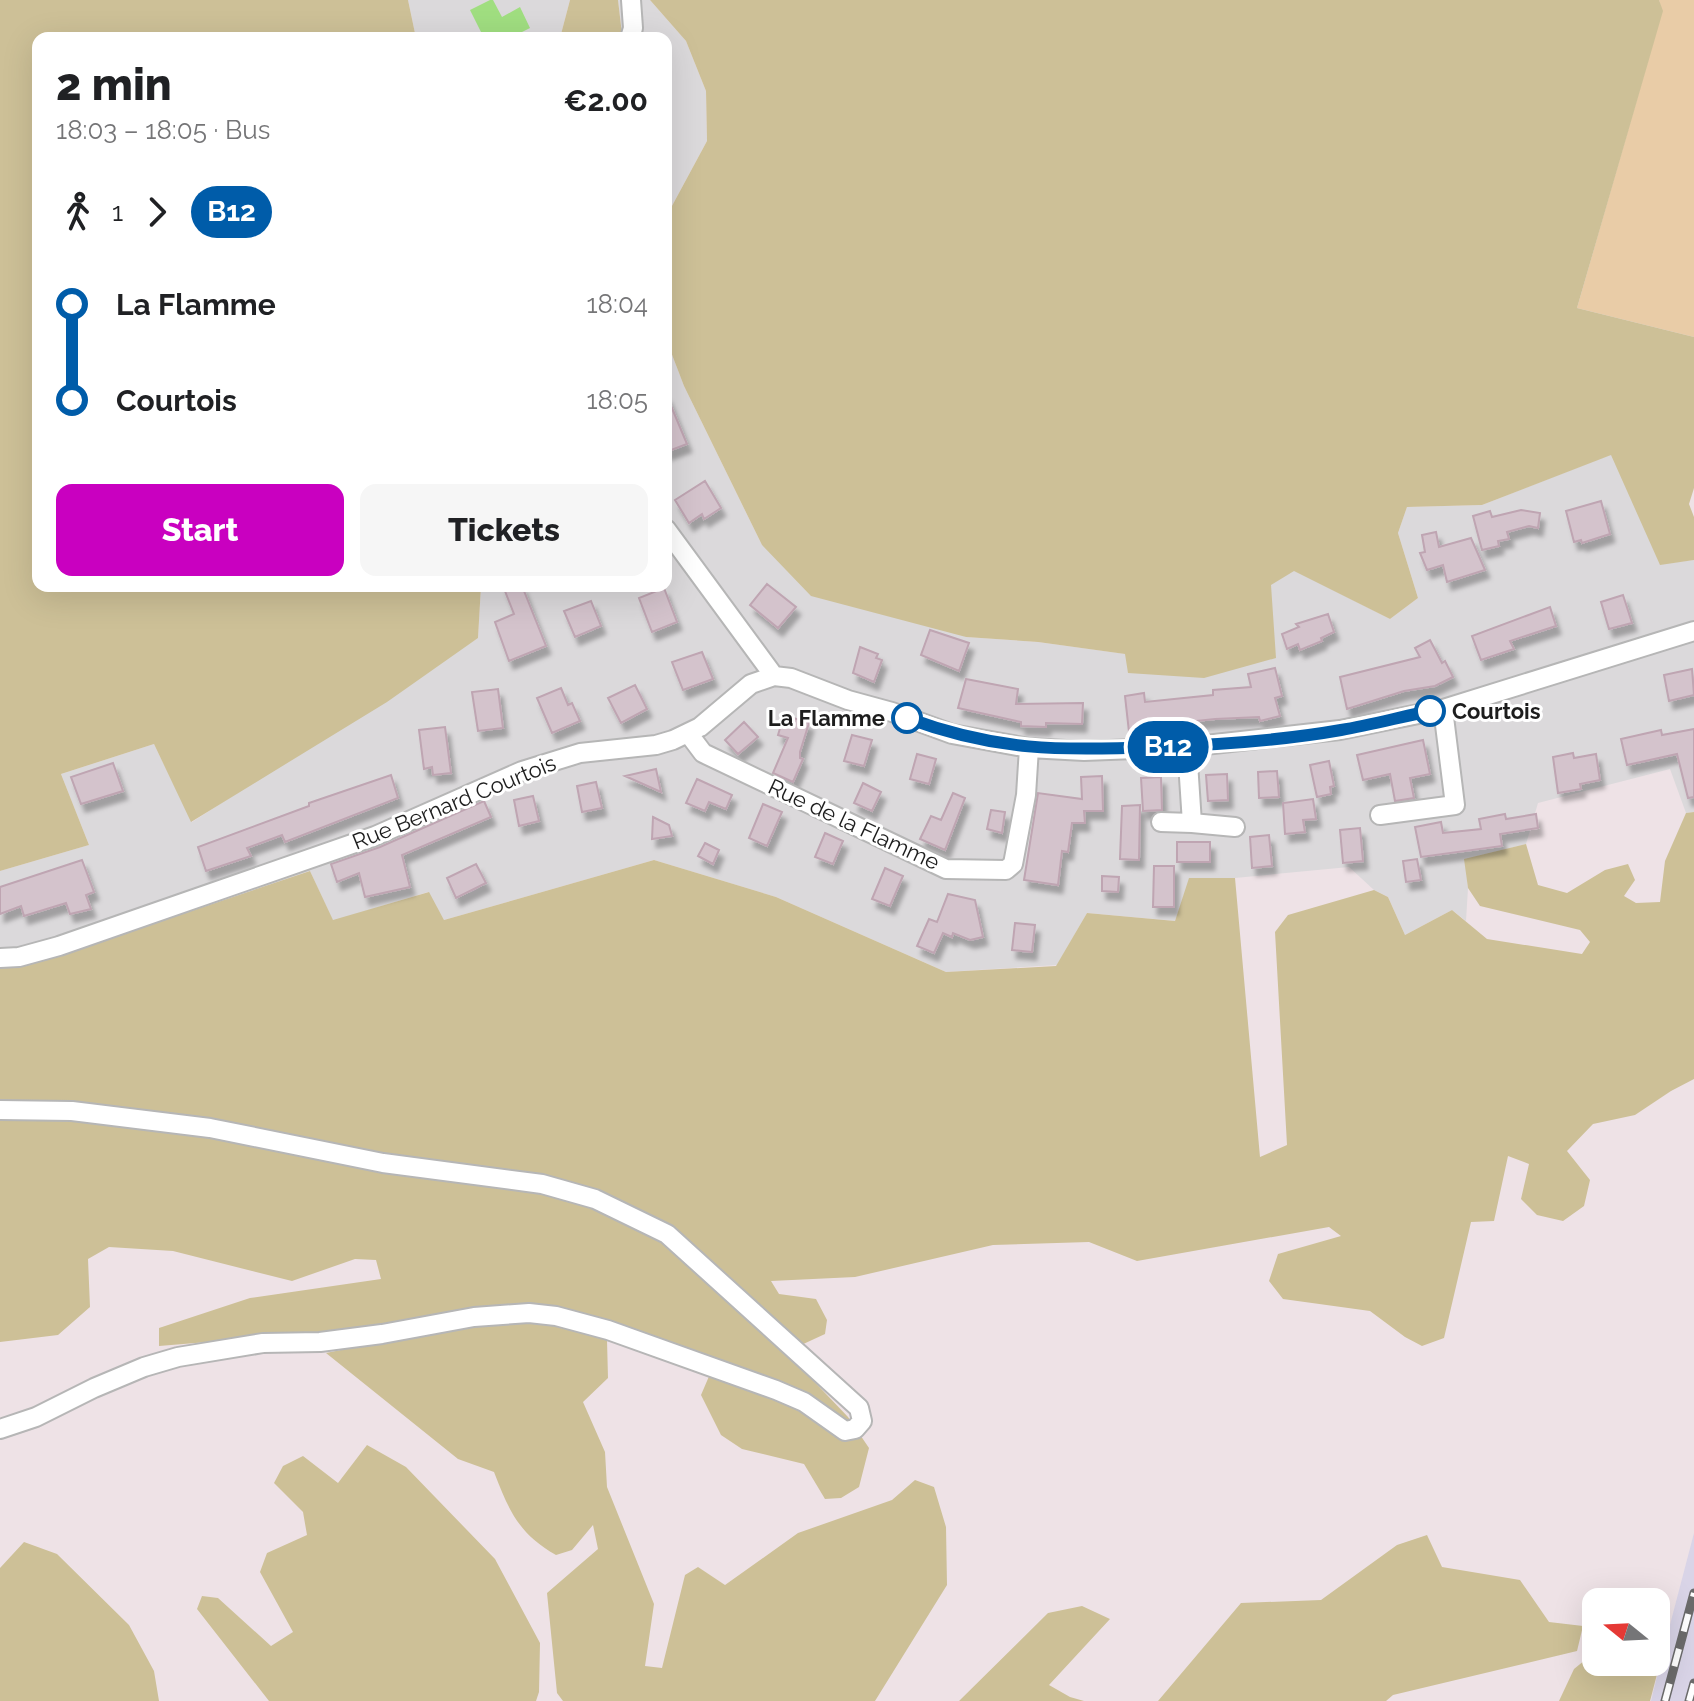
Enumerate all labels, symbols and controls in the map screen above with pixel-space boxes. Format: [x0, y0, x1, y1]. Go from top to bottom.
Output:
text: 2 min [56, 59, 172, 110]
text: €2.00 [564, 83, 648, 118]
text: 18:03 – 18:05 · Bus [56, 115, 270, 145]
icon: walk [56, 190, 100, 234]
icon: forward [135, 190, 179, 234]
text: B12 [207, 195, 256, 228]
text: 1 [112, 197, 123, 227]
text: La Flamme [116, 287, 276, 322]
text: 18:04 [586, 289, 648, 319]
text: Courtois [116, 383, 237, 418]
text: 18:05 [586, 385, 648, 415]
button: Start [56, 484, 344, 576]
button: Tickets [360, 484, 648, 576]
marker: Courtois [1415, 696, 1445, 726]
place label: Courtois [1452, 698, 1541, 724]
marker: La Flamme [892, 703, 922, 733]
place label: La Flamme [768, 705, 885, 731]
line badge: B12 [1122, 721, 1214, 773]
text: B12 [1144, 730, 1192, 763]
street label: Rue Bernard Courtois [348, 749, 560, 855]
street label: Rue de la Flamme [764, 773, 944, 875]
north arrow [1582, 1588, 1670, 1676]
map controls [1582, 1588, 1670, 1676]

